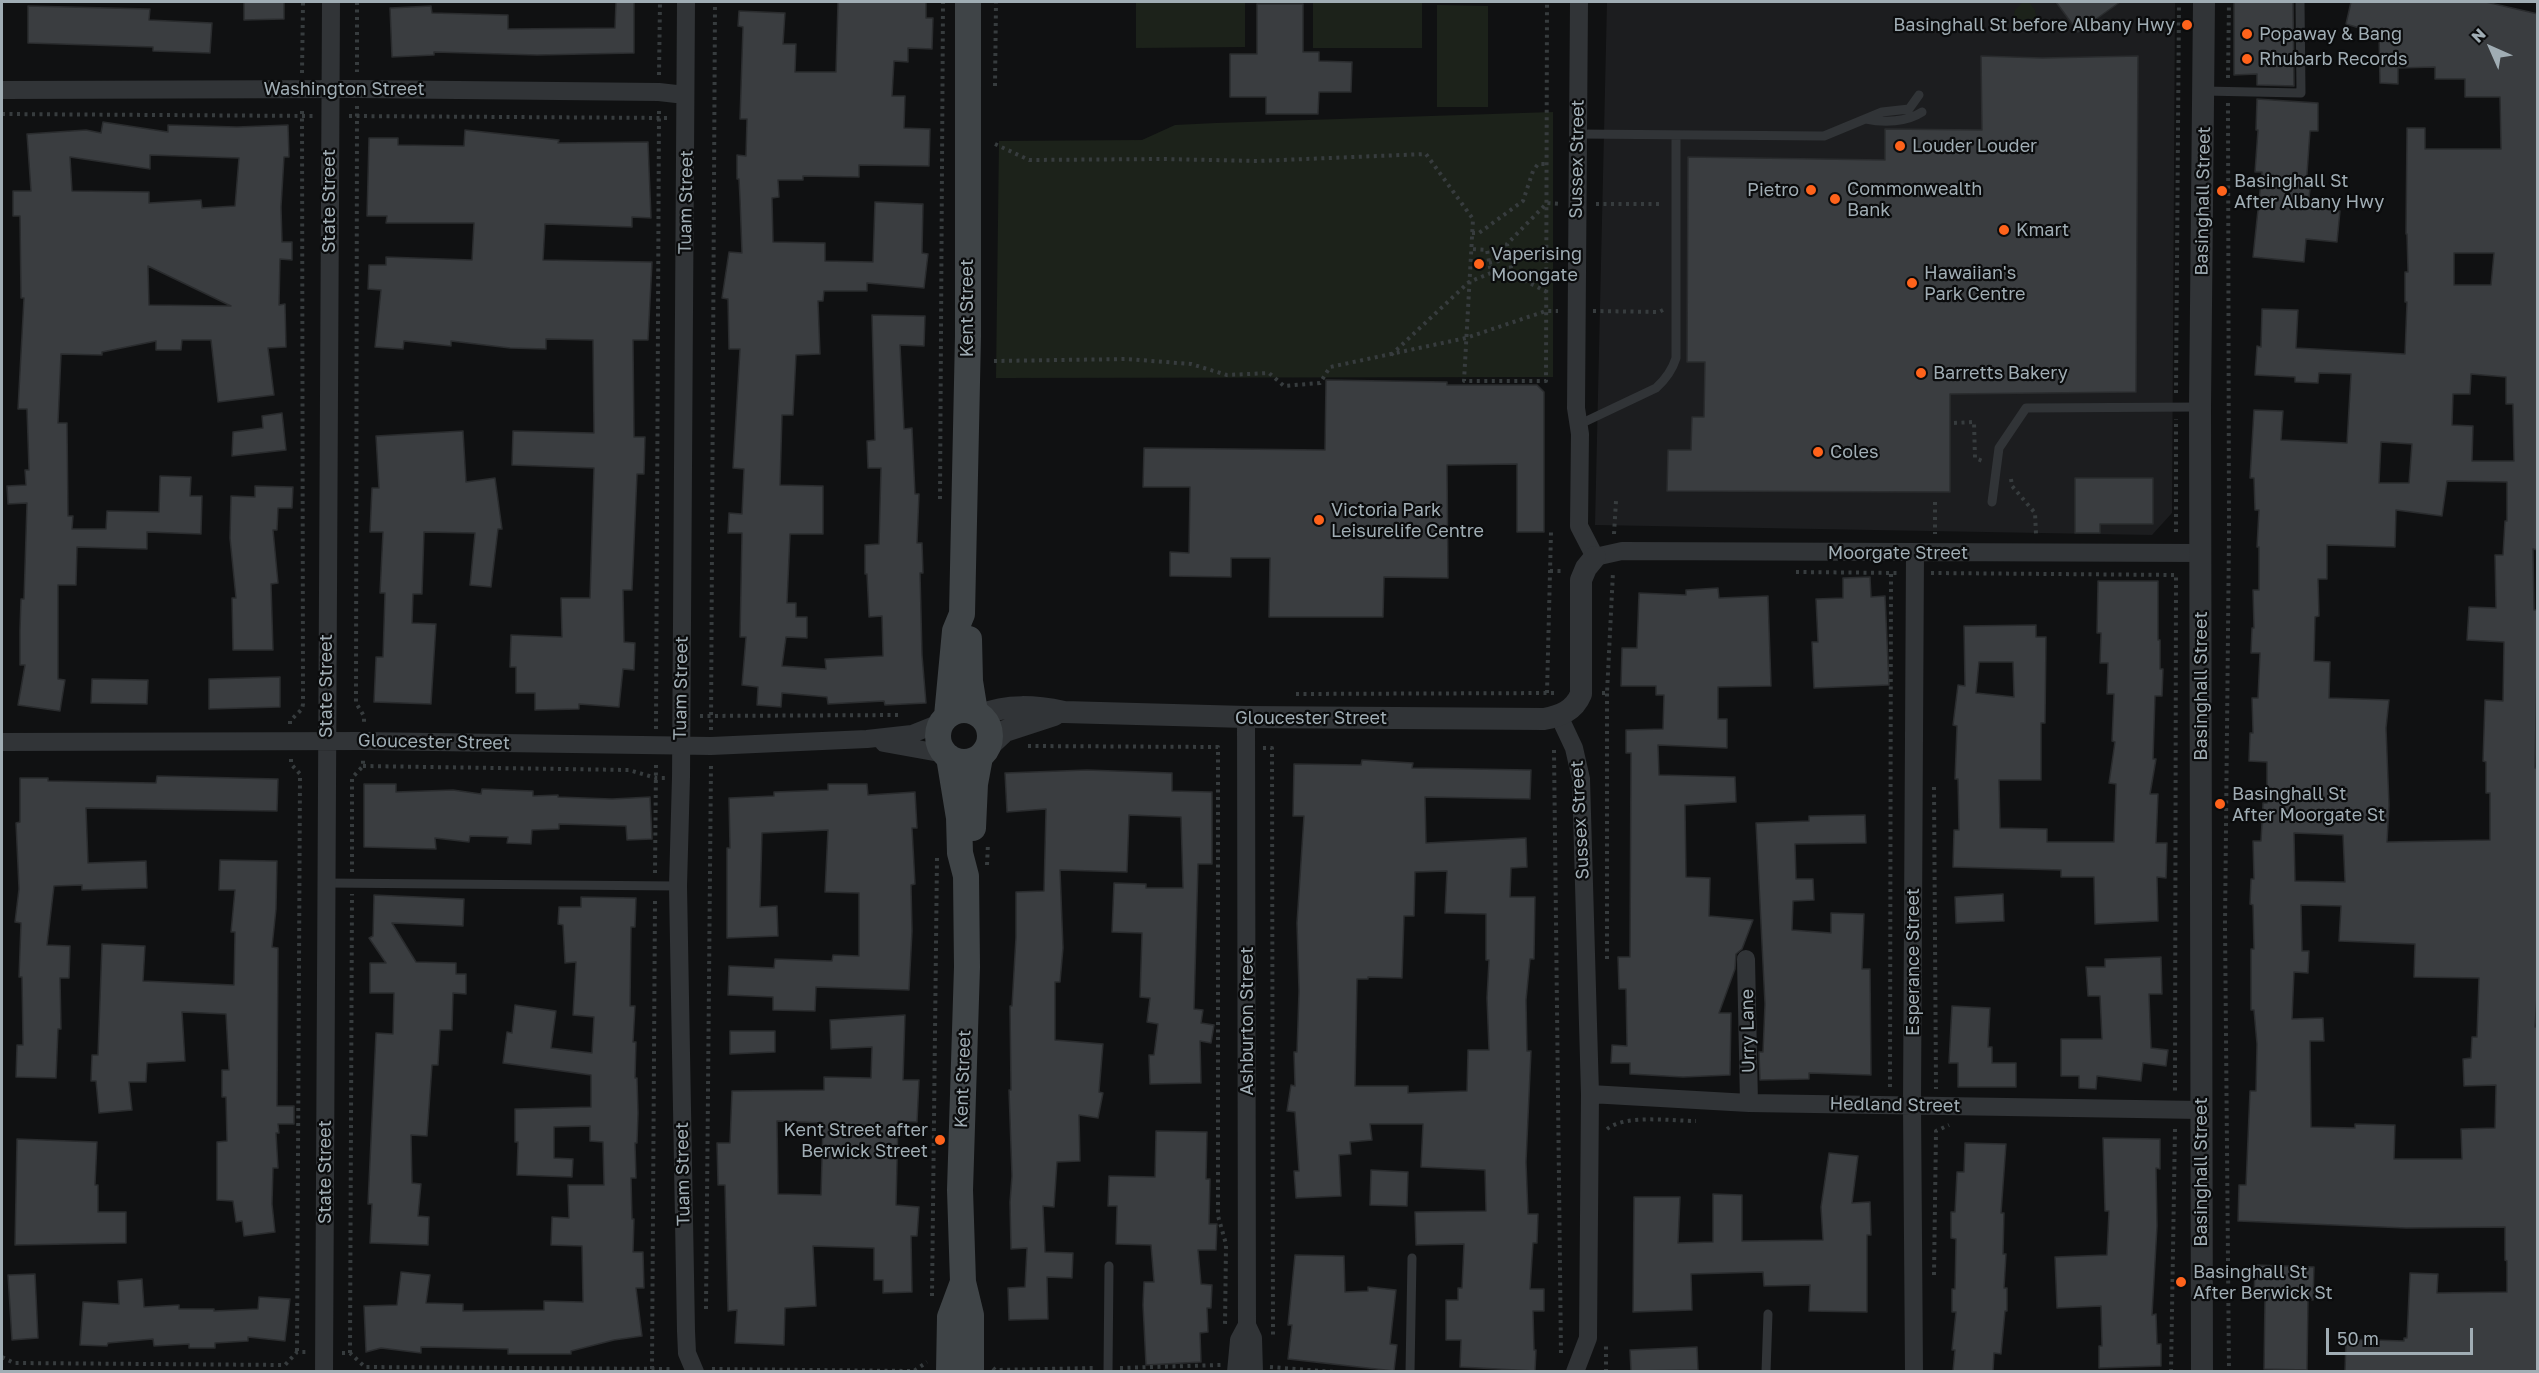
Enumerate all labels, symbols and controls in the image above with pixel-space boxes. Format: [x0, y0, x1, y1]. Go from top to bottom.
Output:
place label: Basinghall St before Albany Hwy [1893, 14, 2175, 36]
marker: Basinghall St before Albany Hwy [2180, 18, 2194, 32]
north arrow [2461, 18, 2521, 78]
place label: Popaway & Bang [2259, 23, 2402, 45]
text: N [2467, 24, 2490, 47]
marker: Popaway & Bang [2240, 27, 2254, 41]
place label: Rhubarb Records [2259, 48, 2408, 70]
marker: Rhubarb Records [2240, 52, 2254, 66]
street label: Washington Street [263, 78, 425, 100]
street label: Sussex Street [1565, 99, 1589, 219]
street label: Basinghall Street [2191, 126, 2215, 276]
place label: Louder Louder [1912, 135, 2037, 157]
marker: Louder Louder [1893, 139, 1907, 153]
street label: State Street [318, 149, 340, 253]
street label: Tuam Street [674, 150, 698, 254]
place label: Basinghall St After Albany Hwy [2234, 170, 2384, 213]
place label: Commonwealth Bank [1847, 178, 1982, 220]
place label: Pietro [1747, 179, 1799, 201]
marker: Pietro [1804, 183, 1818, 197]
marker: Basinghall St After Albany Hwy [2215, 184, 2229, 198]
marker: Commonwealth Bank [1828, 192, 1842, 206]
place label: Kmart [2016, 219, 2069, 241]
marker: Kmart [1997, 223, 2011, 237]
place label: Vaperising Moongate [1491, 243, 1582, 286]
marker: Vaperising Moongate [1472, 257, 1486, 271]
street label: Kent Street [956, 259, 978, 357]
place label: Hawaiian's Park Centre [1924, 262, 2026, 304]
marker: Hawaiian's Park Centre [1905, 276, 1919, 290]
place label: Barretts Bakery [1933, 362, 2068, 384]
marker: Barretts Bakery [1914, 366, 1928, 380]
place label: Coles [1830, 441, 1879, 463]
marker: Coles [1811, 445, 1825, 459]
place label: Victoria Park Leisurelife Centre [1331, 499, 1484, 542]
marker: Victoria Park Leisurelife Centre [1312, 513, 1326, 527]
street label: Moorgate Street [1828, 542, 1968, 564]
street label: Basinghall Street [2190, 611, 2212, 761]
street label: State Street [315, 634, 337, 738]
street label: Tuam Street [669, 636, 693, 740]
street label: Gloucester Street [1235, 707, 1387, 729]
street label: Gloucester Street [358, 730, 510, 754]
street label: Sussex Street [1566, 760, 1594, 880]
place label: Basinghall St After Moorgate St [2232, 783, 2385, 826]
marker: Basinghall St After Moorgate St [2213, 797, 2227, 811]
street label: Esperance Street [1902, 888, 1924, 1036]
street label: Ashburton Street [1236, 947, 1258, 1095]
street label: Urry Lane [1736, 989, 1760, 1073]
street label: Kent Street [950, 1029, 976, 1129]
street label: Hedland Street [1829, 1093, 1961, 1117]
street label: Basinghall Street [2190, 1097, 2212, 1247]
place label: Kent Street after Berwick Street [784, 1119, 928, 1162]
street label: State Street [314, 1120, 336, 1224]
street label: Tuam Street [671, 1122, 695, 1226]
marker: Kent Street after Berwick Street [933, 1133, 947, 1147]
place label: Basinghall St After Berwick St [2193, 1261, 2333, 1304]
marker: Basinghall St After Berwick St [2174, 1275, 2188, 1289]
scale bar [2329, 1316, 2476, 1354]
text: 50 m [2337, 1327, 2379, 1349]

